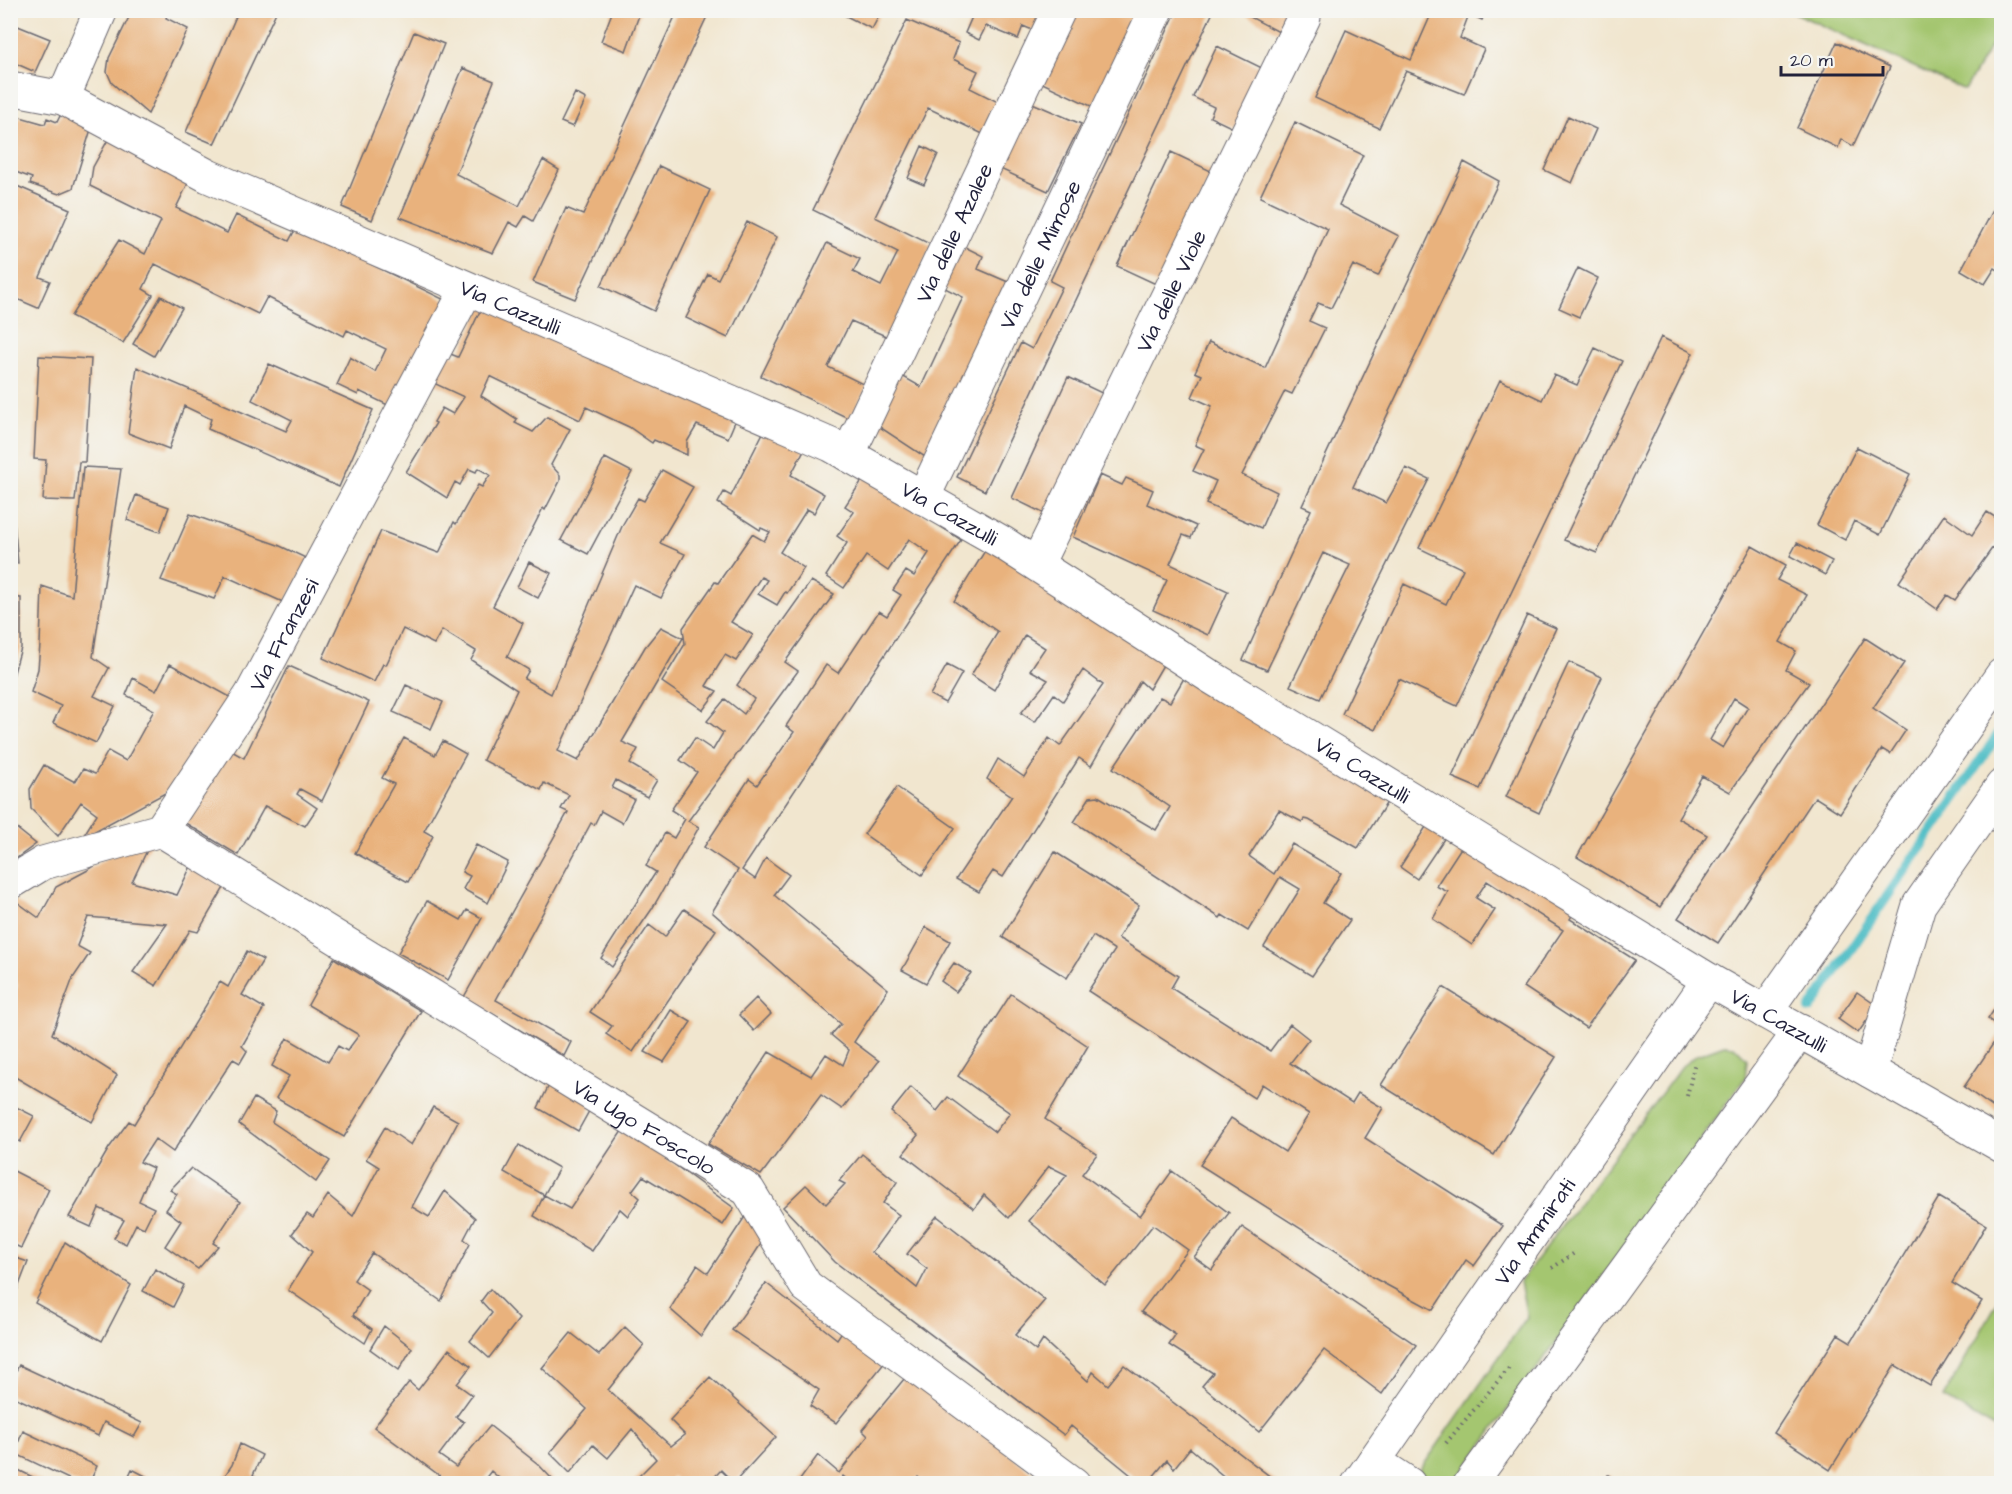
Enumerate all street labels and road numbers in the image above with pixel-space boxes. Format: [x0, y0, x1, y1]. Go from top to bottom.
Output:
street label: Via delle Azalee [908, 158, 1001, 308]
street label: Via delle Mimose [992, 175, 1090, 335]
street label: Via delle Viole [1129, 225, 1215, 358]
street label: Via Cazzulli [454, 272, 565, 343]
street label: Via Cazzulli [895, 474, 1003, 554]
street label: Via Franzesi [242, 573, 327, 697]
street label: Via Cazzulli [1308, 729, 1416, 812]
street label: Via Cazzulli [1724, 981, 1833, 1061]
street label: Via Ugo Foscolo [566, 1072, 722, 1184]
street label: Via Ammirati [1487, 1172, 1584, 1292]

